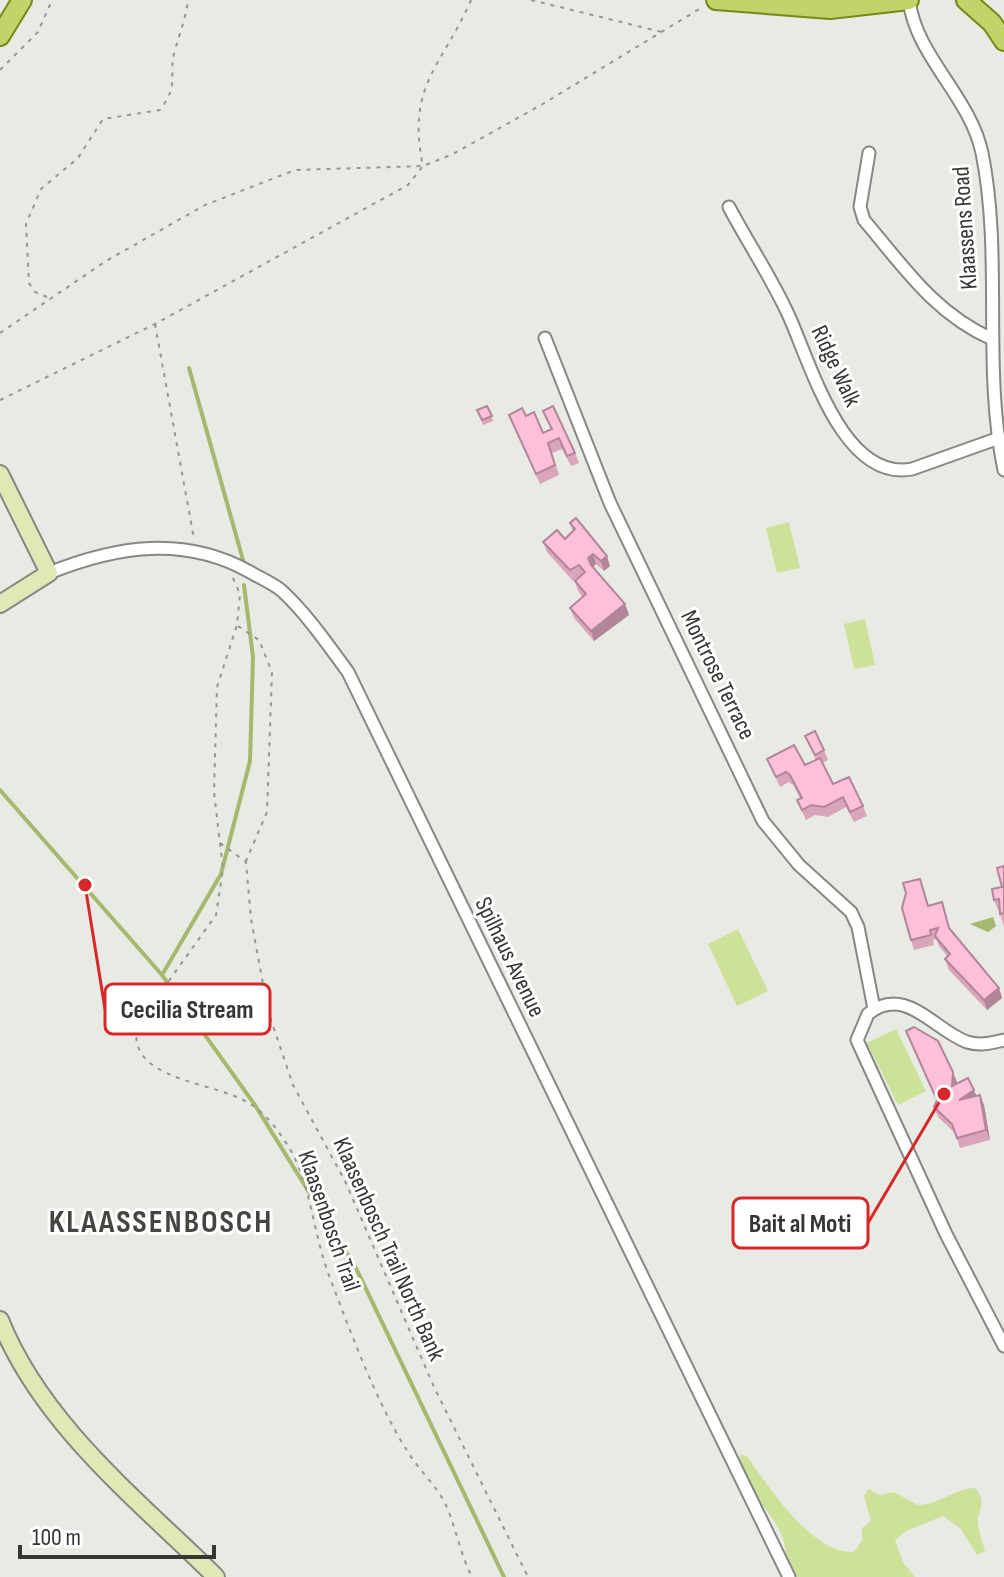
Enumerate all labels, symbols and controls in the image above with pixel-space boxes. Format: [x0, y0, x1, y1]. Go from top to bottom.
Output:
street label: Klaassens Road [946, 166, 984, 290]
street label: Ridge Walk [805, 321, 867, 411]
street label: Montrose Terrace [674, 606, 762, 744]
street label: Spilhaus Avenue [469, 892, 551, 1022]
callout: Cecilia Stream [105, 984, 270, 1034]
text: Cecilia Stream [120, 995, 254, 1026]
street label: Klaasenbosch Trail North Bank [327, 1133, 451, 1365]
street label: Klaasenbosch Trail [291, 1147, 367, 1295]
callout: Bait al Moti [733, 1198, 868, 1248]
district label: KLAASSENBOSCH [49, 1203, 273, 1242]
text: Bait al Moti [749, 1209, 851, 1240]
scale bar [20, 1509, 214, 1559]
text: 100 m [32, 1523, 81, 1552]

